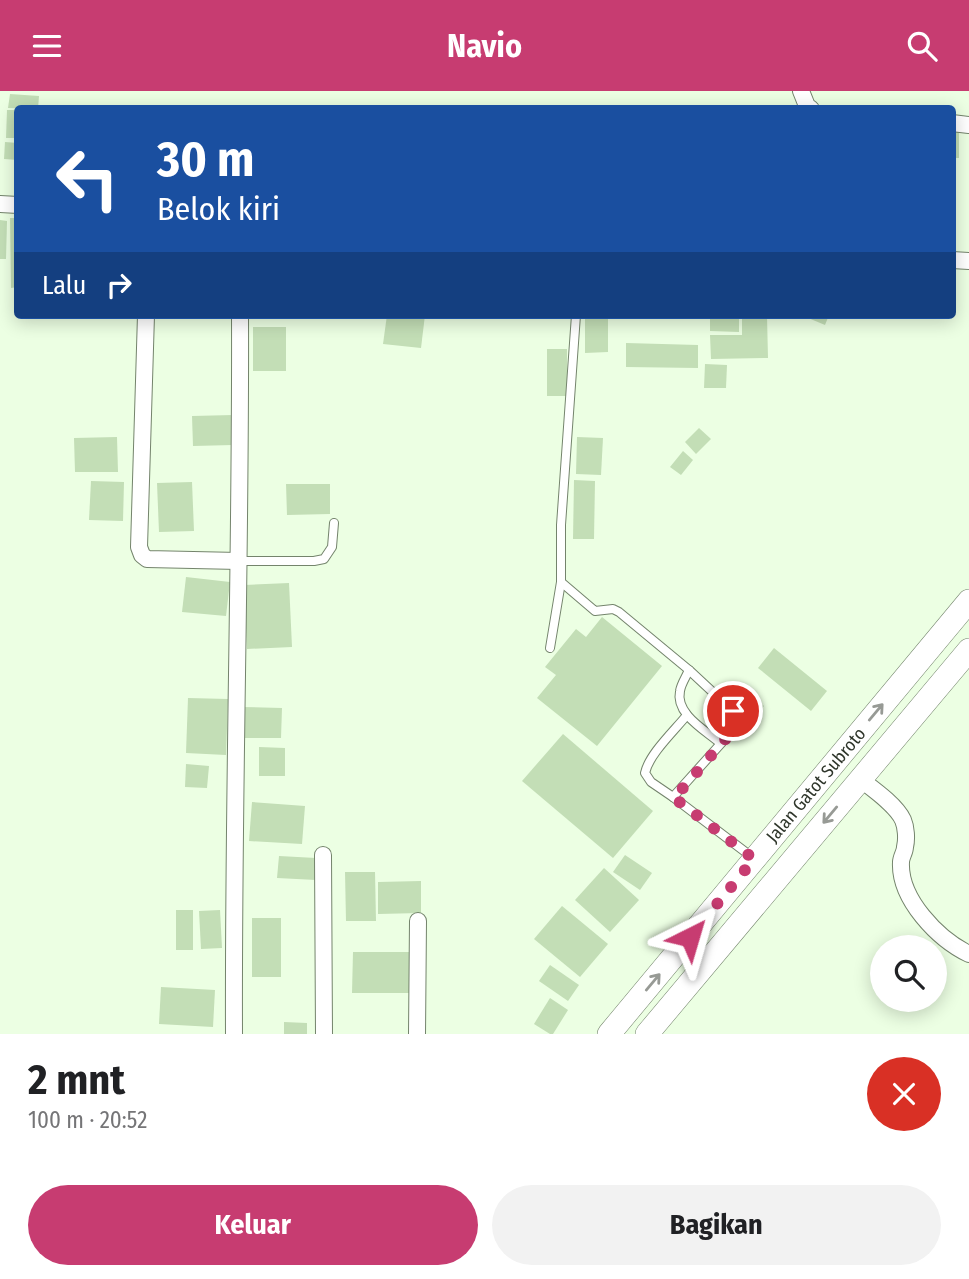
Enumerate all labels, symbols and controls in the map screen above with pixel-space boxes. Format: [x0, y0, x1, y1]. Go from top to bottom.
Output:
icon: menu [28, 27, 66, 65]
text: Navio [447, 27, 522, 65]
icon: search [903, 27, 941, 65]
text: 30 m [157, 130, 255, 189]
icon: left [42, 133, 133, 224]
text: Belok kiri [157, 190, 280, 228]
icon: right [100, 266, 138, 304]
text: Lalu [42, 270, 86, 301]
pin [703, 681, 763, 741]
icon: arrive [714, 692, 752, 730]
one-way arrow [868, 704, 884, 722]
street label: Jalan Gatot Subroto [762, 723, 870, 847]
one-way arrow [822, 806, 838, 824]
position arrow [653, 900, 727, 974]
map controls [870, 935, 947, 1012]
button: search [870, 935, 947, 1012]
one-way arrow [645, 973, 660, 991]
text: 2 mnt [28, 1055, 125, 1105]
button: close [867, 1057, 941, 1131]
text: 100 m · 20:52 [28, 1106, 147, 1134]
button: Keluar [28, 1185, 478, 1265]
button: Bagikan [492, 1185, 941, 1265]

